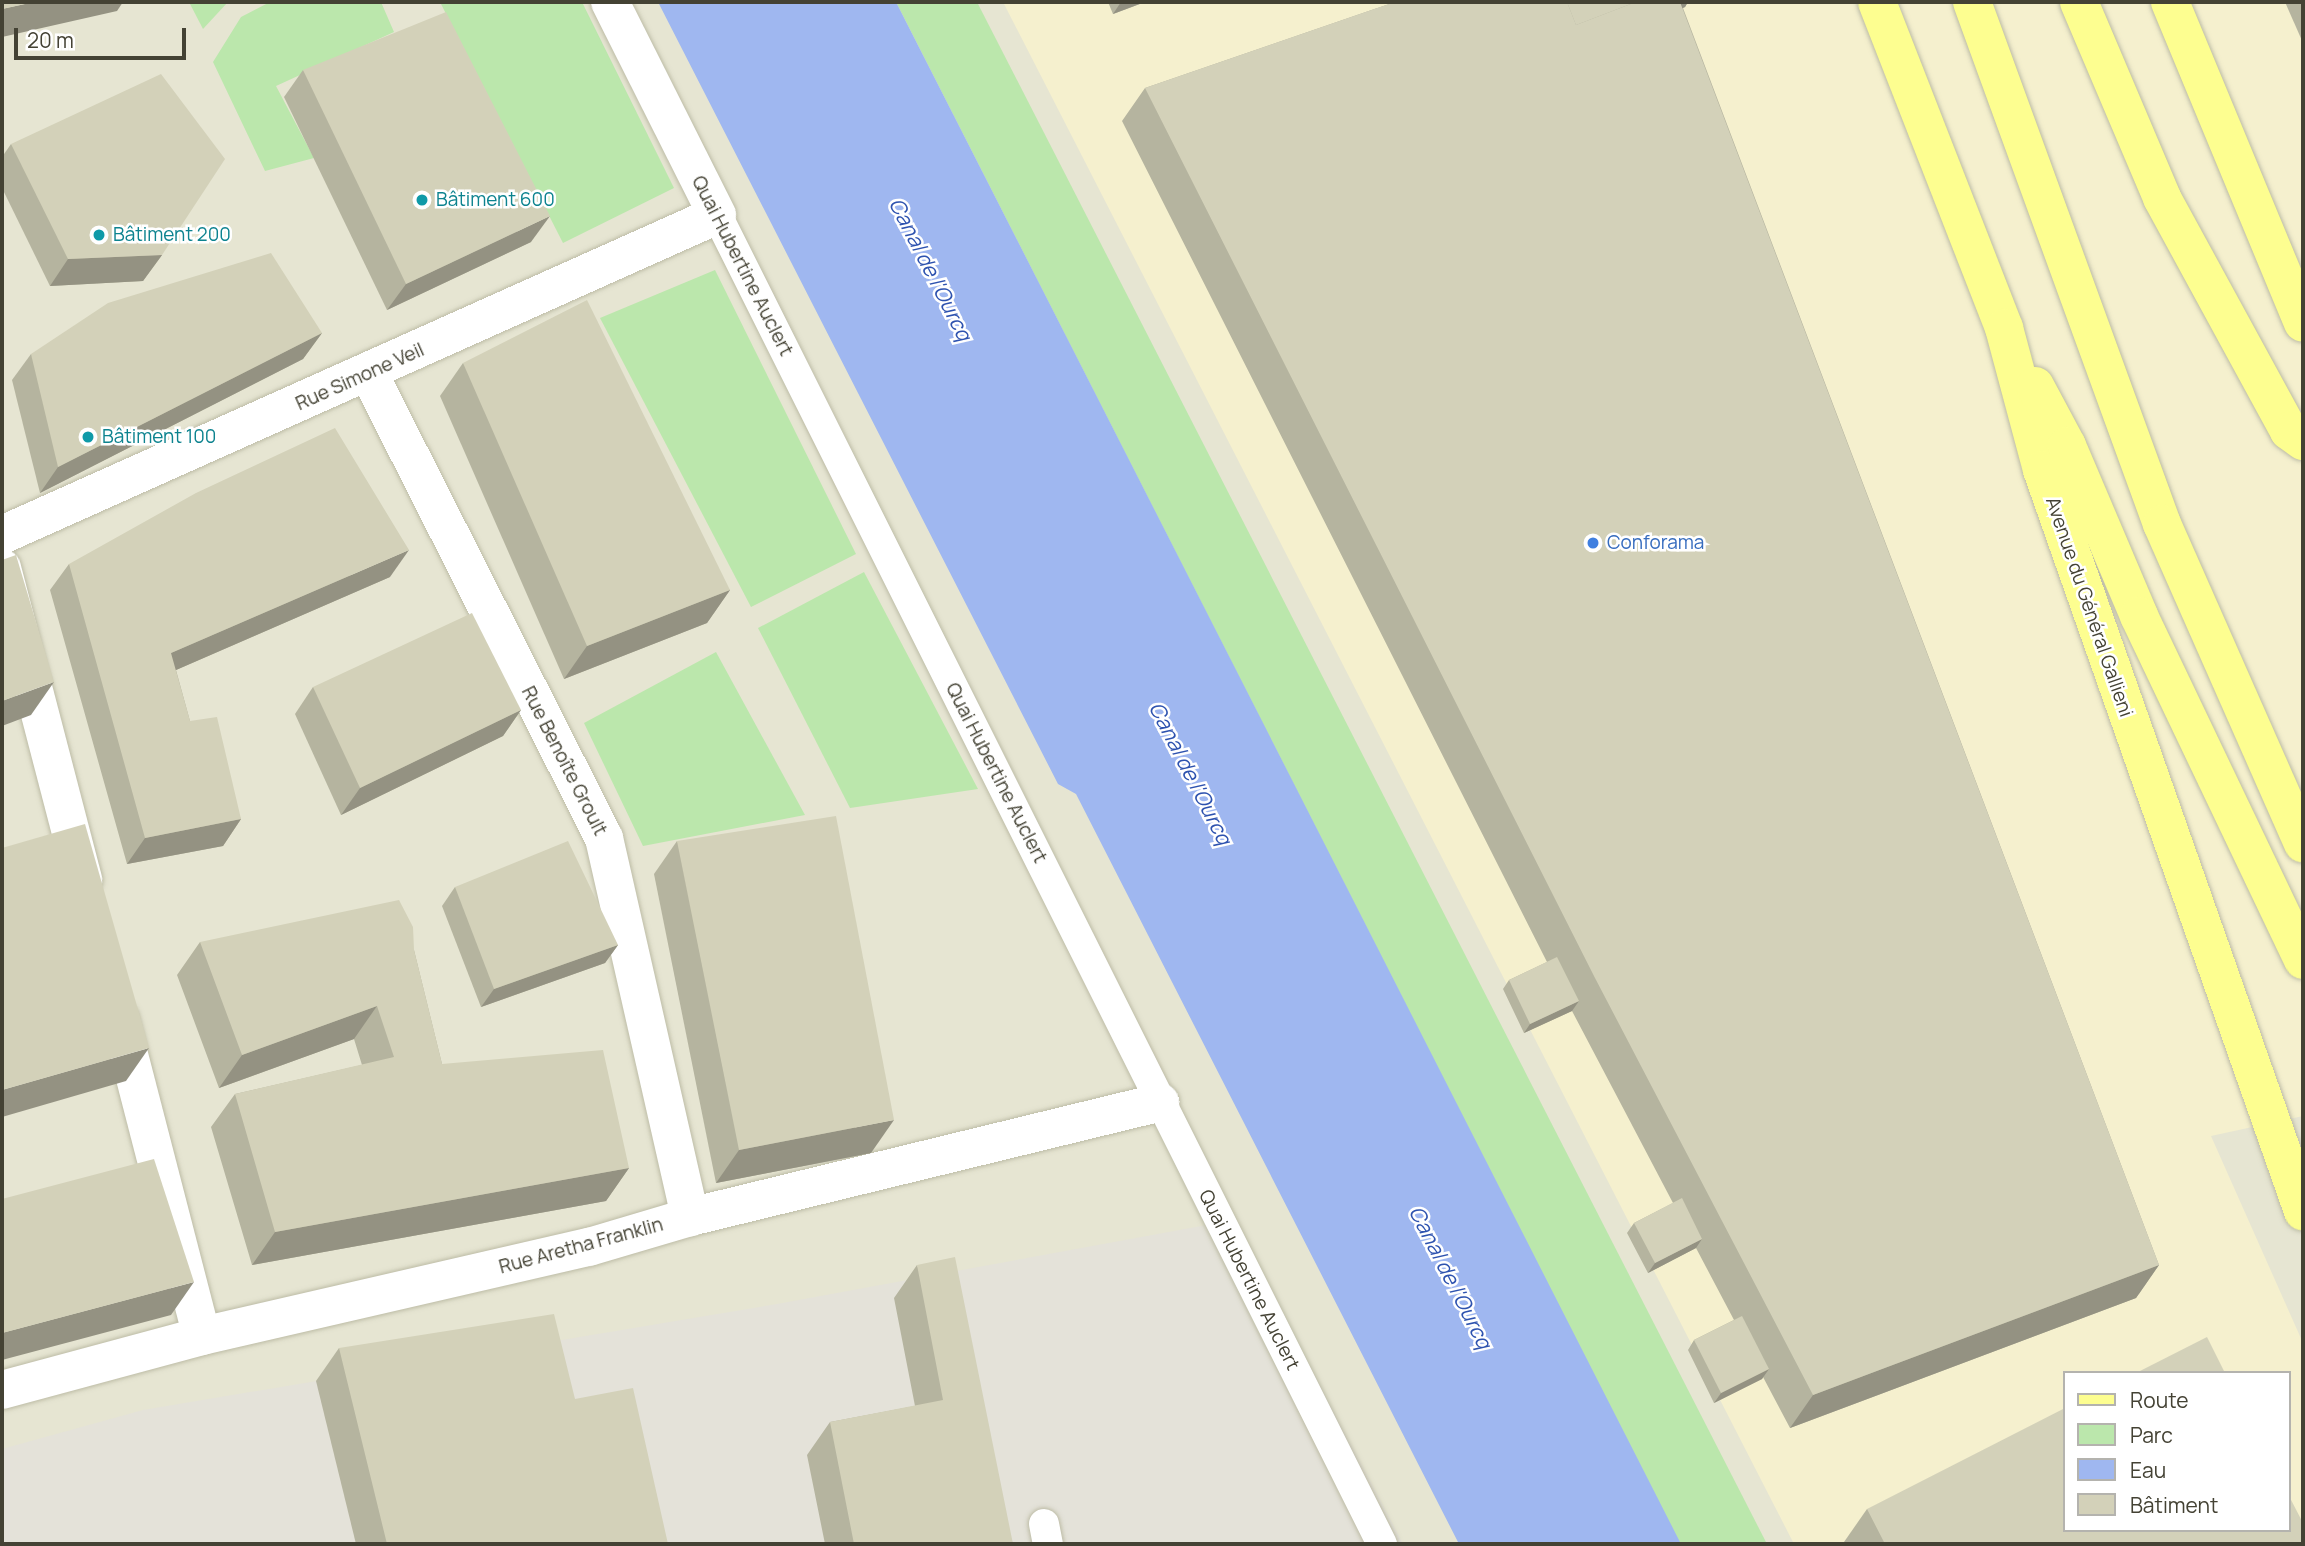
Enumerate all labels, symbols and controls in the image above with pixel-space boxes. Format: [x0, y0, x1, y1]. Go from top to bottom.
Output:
scale bar [18, 14, 189, 58]
text: 20 m [27, 26, 74, 54]
street label: Quai Hubertine Auclert [687, 172, 797, 360]
place label: Bâtiment 600 [436, 189, 555, 211]
marker: Bâtiment 600 [414, 192, 430, 208]
water label: Canal de l'Ourcq [884, 193, 978, 345]
place label: Bâtiment 200 [113, 224, 231, 246]
marker: Bâtiment 200 [91, 227, 107, 243]
street label: Rue Simone Veil [292, 339, 428, 415]
place label: Bâtiment 100 [102, 426, 216, 448]
marker: Bâtiment 100 [80, 429, 96, 445]
street label: Avenue du Général Gallieni [2041, 494, 2137, 720]
place label: Conforama [1607, 532, 1704, 554]
marker: Conforama [1585, 535, 1601, 551]
street label: Quai Hubertine Auclert [941, 679, 1051, 867]
street label: Rue Benoîte Groult [517, 683, 611, 839]
water label: Canal de l'Ourcq [1144, 697, 1238, 849]
street label: Quai Hubertine Auclert [1194, 1186, 1304, 1374]
water label: Canal de l'Ourcq [1404, 1201, 1498, 1353]
street label: Rue Aretha Franklin [497, 1213, 665, 1279]
legend [2064, 1371, 2291, 1532]
text: Route [2130, 1386, 2188, 1414]
text: Parc [2130, 1421, 2173, 1449]
text: Eau [2130, 1456, 2166, 1484]
text: Bâtiment [2130, 1491, 2218, 1519]

